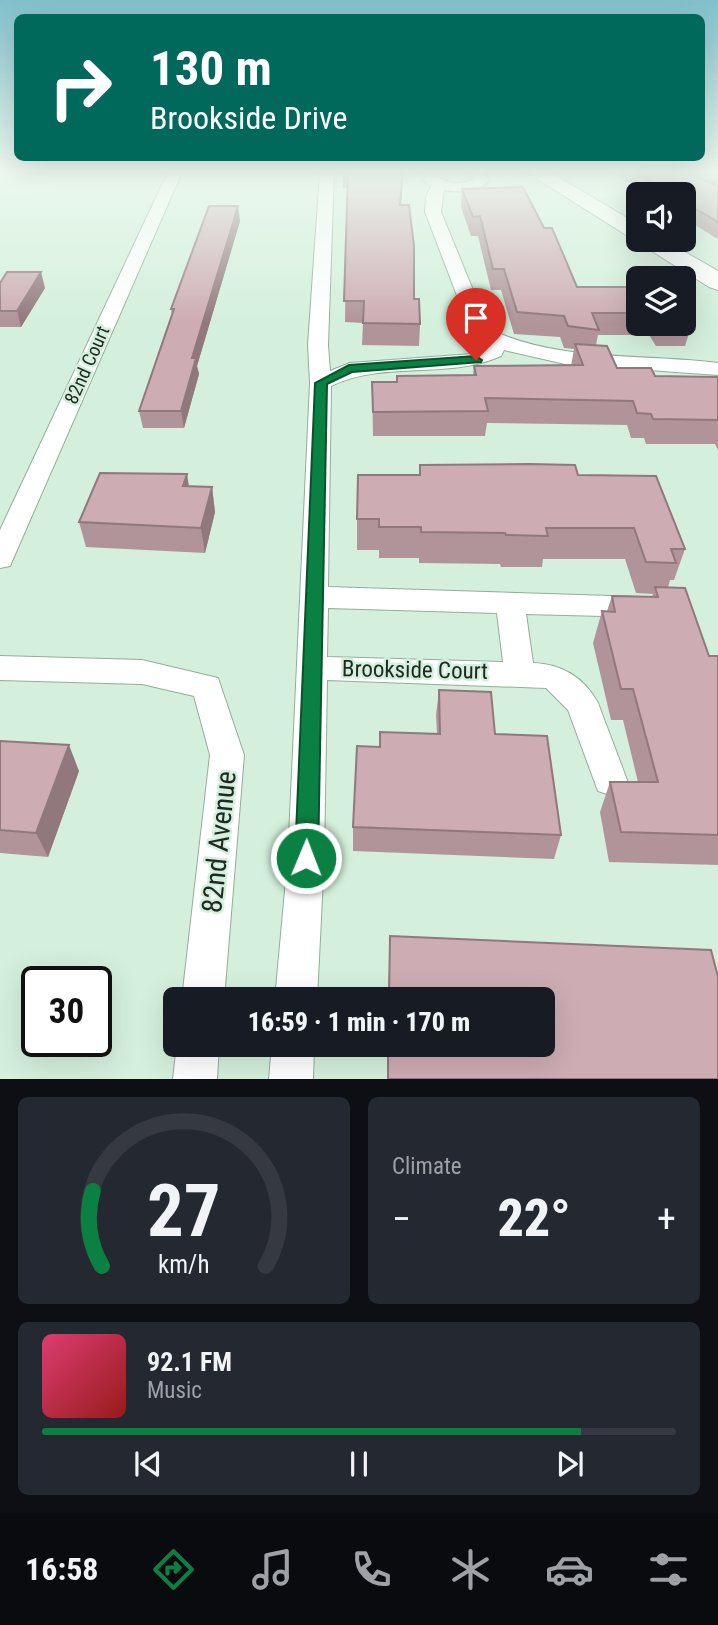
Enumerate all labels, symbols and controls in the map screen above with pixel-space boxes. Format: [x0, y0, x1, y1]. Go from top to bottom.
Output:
text: 130 m [150, 40, 272, 97]
icon: right [35, 42, 126, 133]
text: Brookside Drive [150, 99, 347, 137]
map controls [626, 182, 696, 336]
button: sound [626, 182, 696, 252]
button: layers [626, 266, 696, 336]
pin [446, 288, 506, 360]
icon: arrive [457, 299, 495, 337]
street label: 82nd Court [60, 322, 114, 408]
street label: Brookside Court [342, 655, 488, 685]
street label: 82nd Avenue [195, 770, 243, 914]
position arrow [269, 821, 343, 895]
speed limit sign: 30 [21, 966, 112, 1057]
text: 16:59 · 1 min · 170 m [248, 1007, 470, 1037]
text: Climate [392, 1153, 462, 1180]
text: 27 [147, 1169, 221, 1255]
text: 22° [497, 1188, 571, 1249]
text: − [392, 1197, 411, 1241]
text: + [657, 1197, 676, 1241]
text: km/h [158, 1250, 210, 1279]
text: 92.1 FM [147, 1347, 232, 1377]
text: Music [147, 1377, 202, 1404]
icon: previous [129, 1445, 167, 1483]
icon: pause [340, 1445, 378, 1483]
icon: next [551, 1445, 589, 1483]
icon: directions [149, 1545, 198, 1594]
icon: music [248, 1545, 297, 1594]
icon: phone [347, 1545, 396, 1594]
icon: climate [446, 1545, 495, 1594]
icon: car [545, 1545, 594, 1594]
icon: filters [644, 1545, 693, 1594]
text: 16:58 [25, 1550, 98, 1588]

